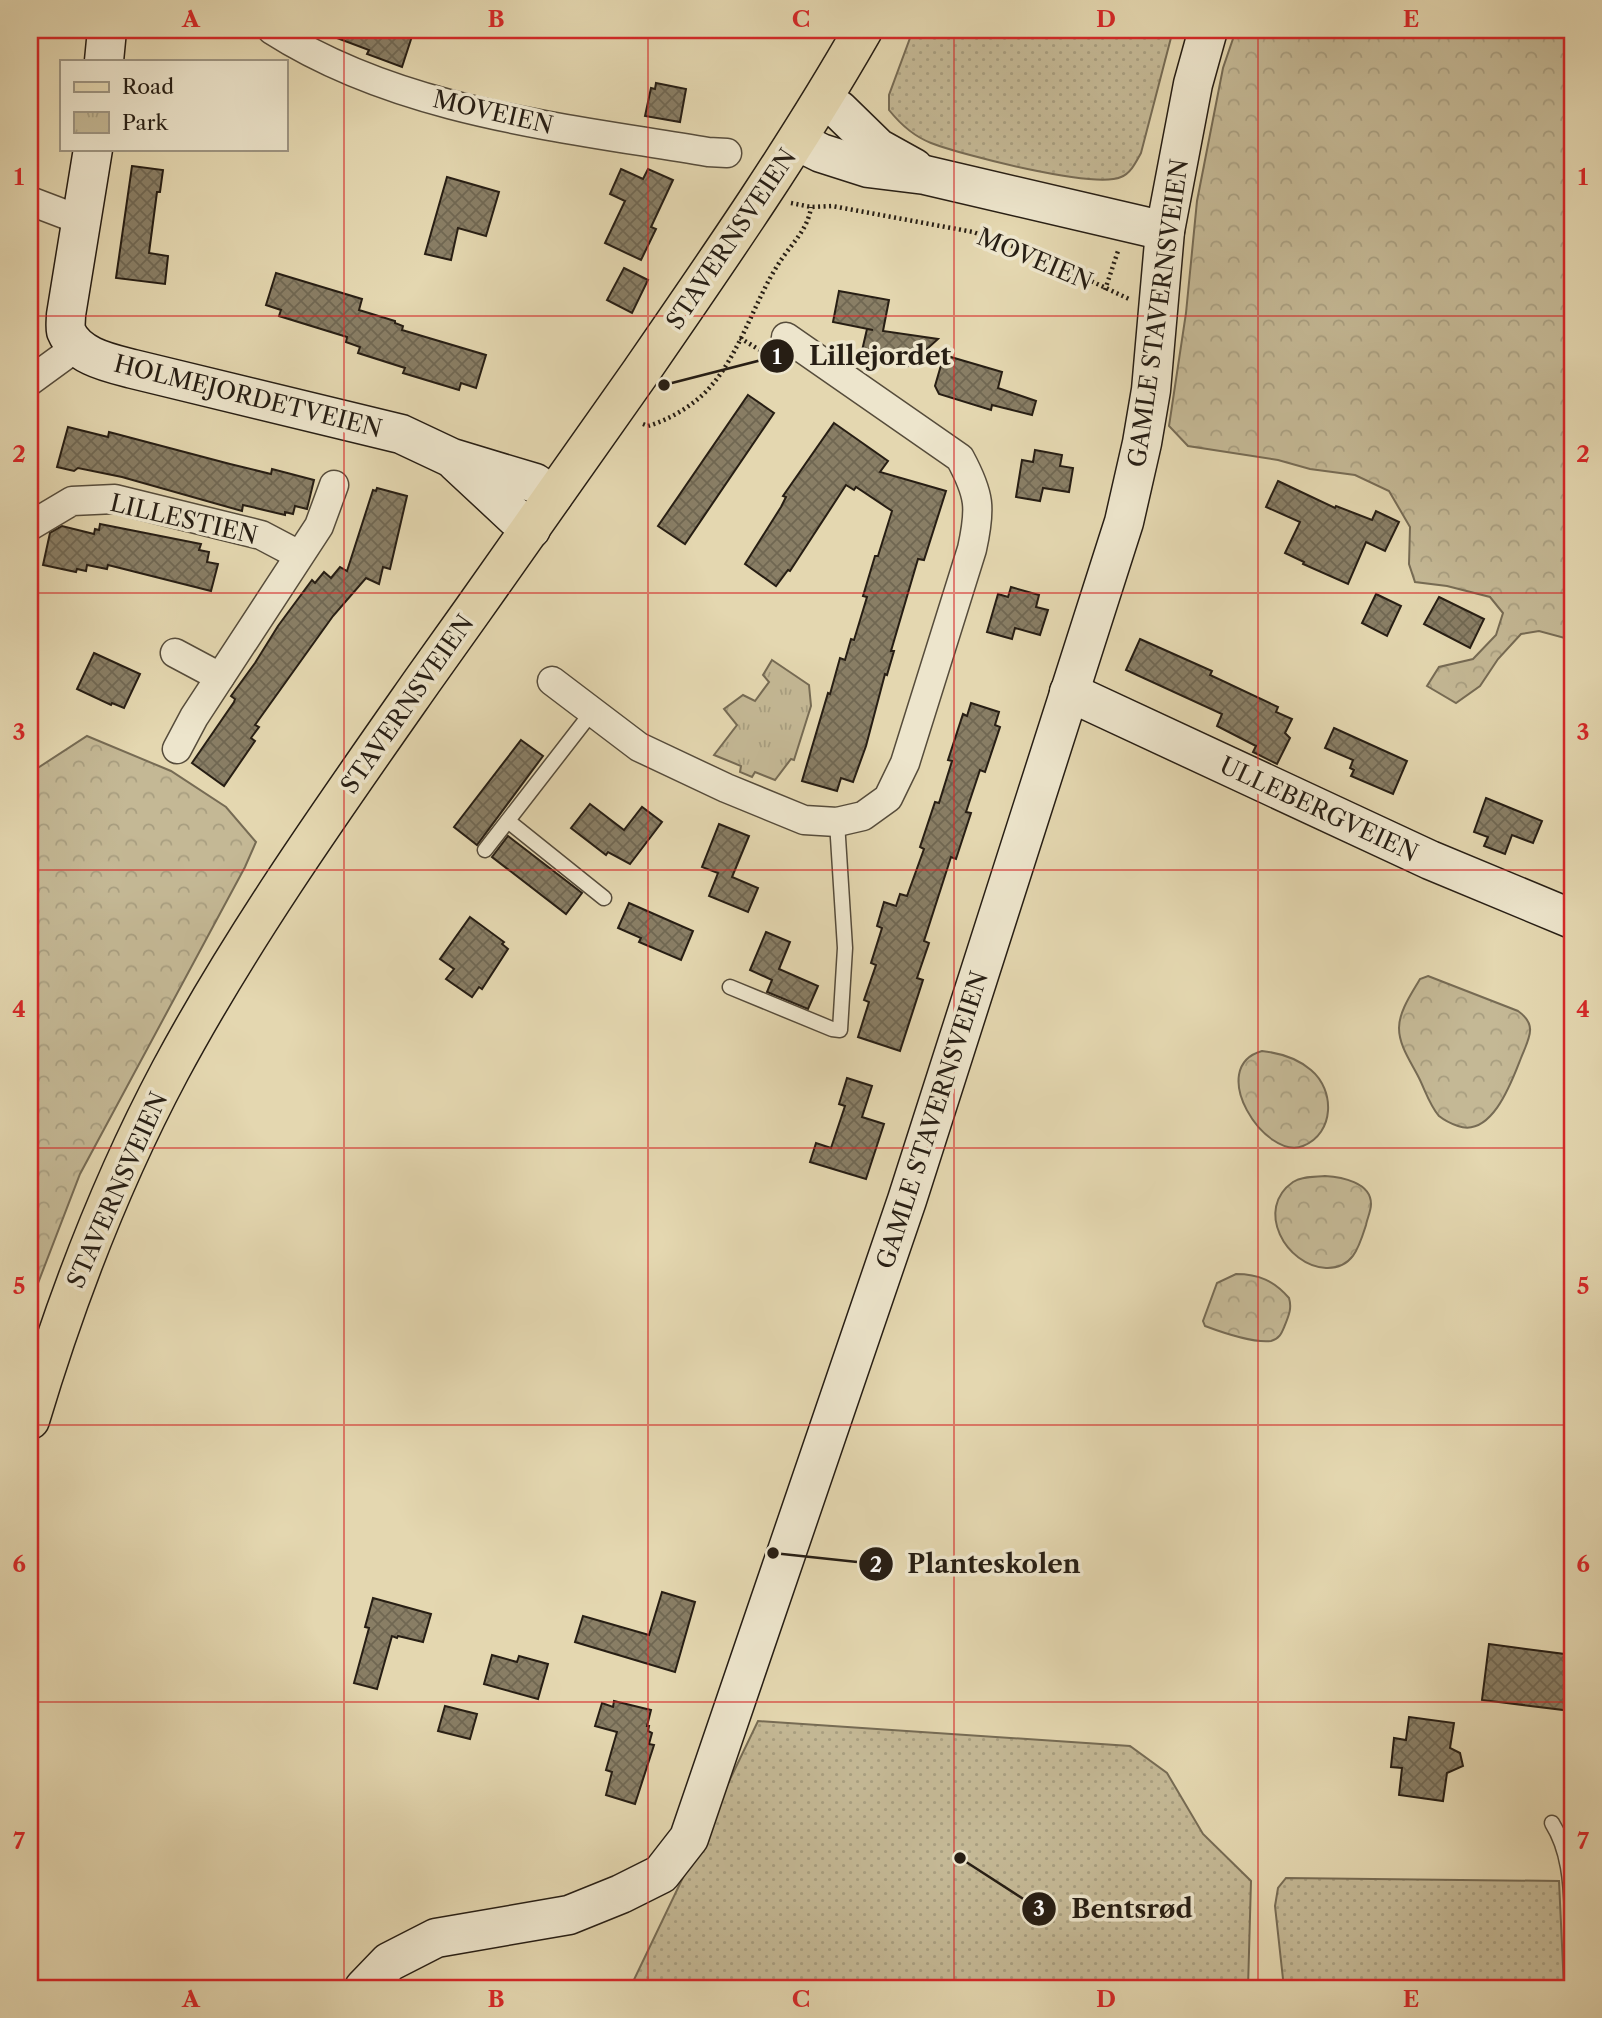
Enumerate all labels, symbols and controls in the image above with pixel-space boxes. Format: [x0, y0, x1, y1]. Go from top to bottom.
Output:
text: A [181, 5, 201, 33]
text: B [487, 5, 505, 33]
text: C [792, 5, 810, 33]
text: D [1096, 5, 1116, 33]
text: E [1403, 5, 1419, 33]
legend [60, 60, 287, 150]
text: Road [122, 74, 174, 99]
street label: MOVEIEN [430, 84, 556, 140]
text: Park [122, 110, 168, 135]
street label: STAVERNSVEIEN [660, 143, 802, 335]
street label: GAMLE STAVERNSVEIEN [1122, 157, 1194, 469]
text: 1 [14, 163, 25, 191]
text: 1 [1578, 163, 1589, 191]
street label: MOVEIEN [973, 222, 1097, 296]
callout: Lillejordet [760, 333, 965, 380]
text: Lillejordet [809, 340, 951, 372]
text: 1 [772, 344, 782, 369]
street label: HOLMEJORDETVEIEN [111, 349, 385, 443]
text: 2 [12, 440, 26, 468]
text: 2 [1576, 440, 1590, 468]
street label: LILLESTIEN [107, 488, 261, 550]
street label: STAVERNSVEIEN [335, 609, 479, 799]
text: 3 [13, 718, 26, 746]
text: 3 [1577, 718, 1590, 746]
street label: ULLEBERGVEIEN [1215, 750, 1423, 868]
street label: GAMLE STAVERNSVEIEN [870, 968, 994, 1272]
text: 4 [12, 995, 26, 1023]
text: 4 [1576, 995, 1590, 1023]
street label: STAVERNSVEIEN [61, 1088, 173, 1292]
text: 5 [13, 1272, 25, 1300]
text: 5 [1577, 1272, 1589, 1300]
callout: Planteskolen [859, 1541, 1095, 1588]
text: Planteskolen [907, 1548, 1081, 1580]
text: 6 [12, 1550, 26, 1578]
text: 6 [1576, 1550, 1590, 1578]
text: 2 [870, 1552, 882, 1577]
text: 7 [13, 1827, 25, 1855]
text: 7 [1577, 1827, 1589, 1855]
callout: Bentsrød [1022, 1885, 1207, 1932]
text: Bentsrød [1071, 1893, 1193, 1925]
text: 3 [1033, 1896, 1045, 1921]
text: A [181, 1985, 201, 2013]
text: B [487, 1985, 505, 2013]
text: C [792, 1985, 810, 2013]
text: D [1096, 1985, 1116, 2013]
text: E [1403, 1985, 1419, 2013]

